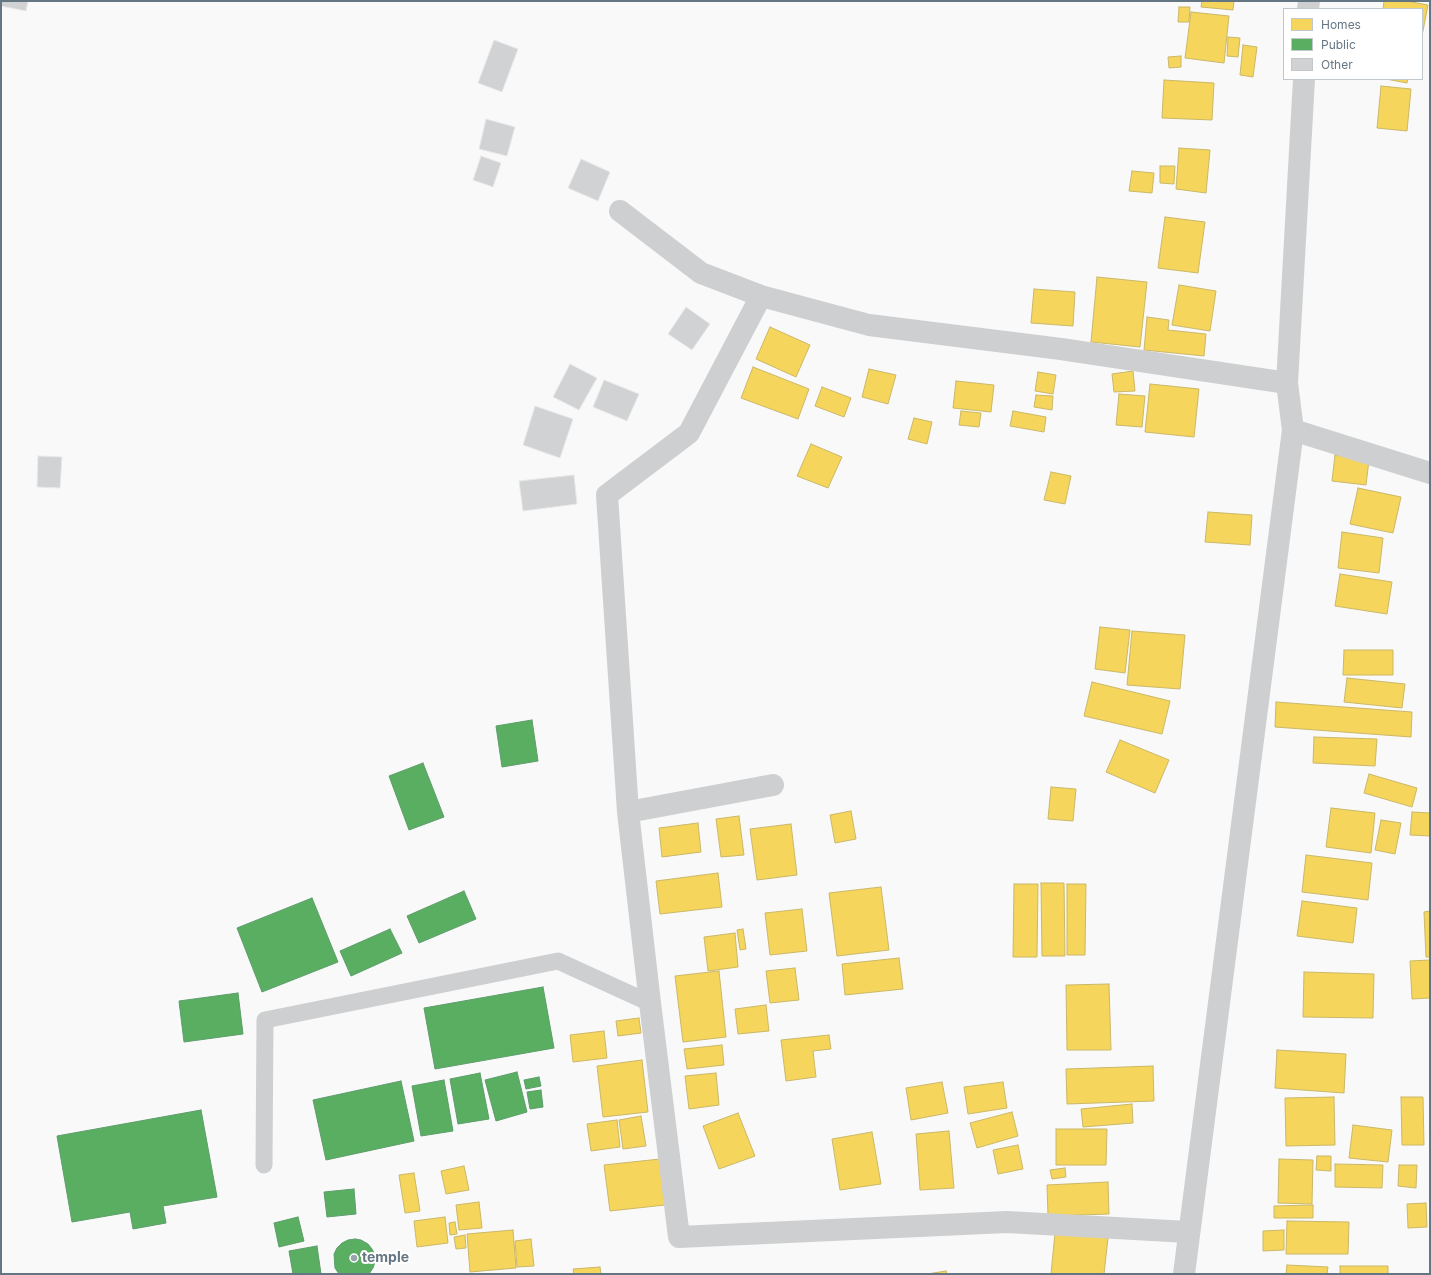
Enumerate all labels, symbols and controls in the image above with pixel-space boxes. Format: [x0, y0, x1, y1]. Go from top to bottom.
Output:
legend [1283, 8, 1423, 80]
text: Homes [1321, 17, 1361, 32]
text: Public [1321, 37, 1356, 52]
text: Other [1321, 57, 1353, 72]
place label: temple [362, 1250, 409, 1266]
marker: temple [349, 1253, 359, 1263]

